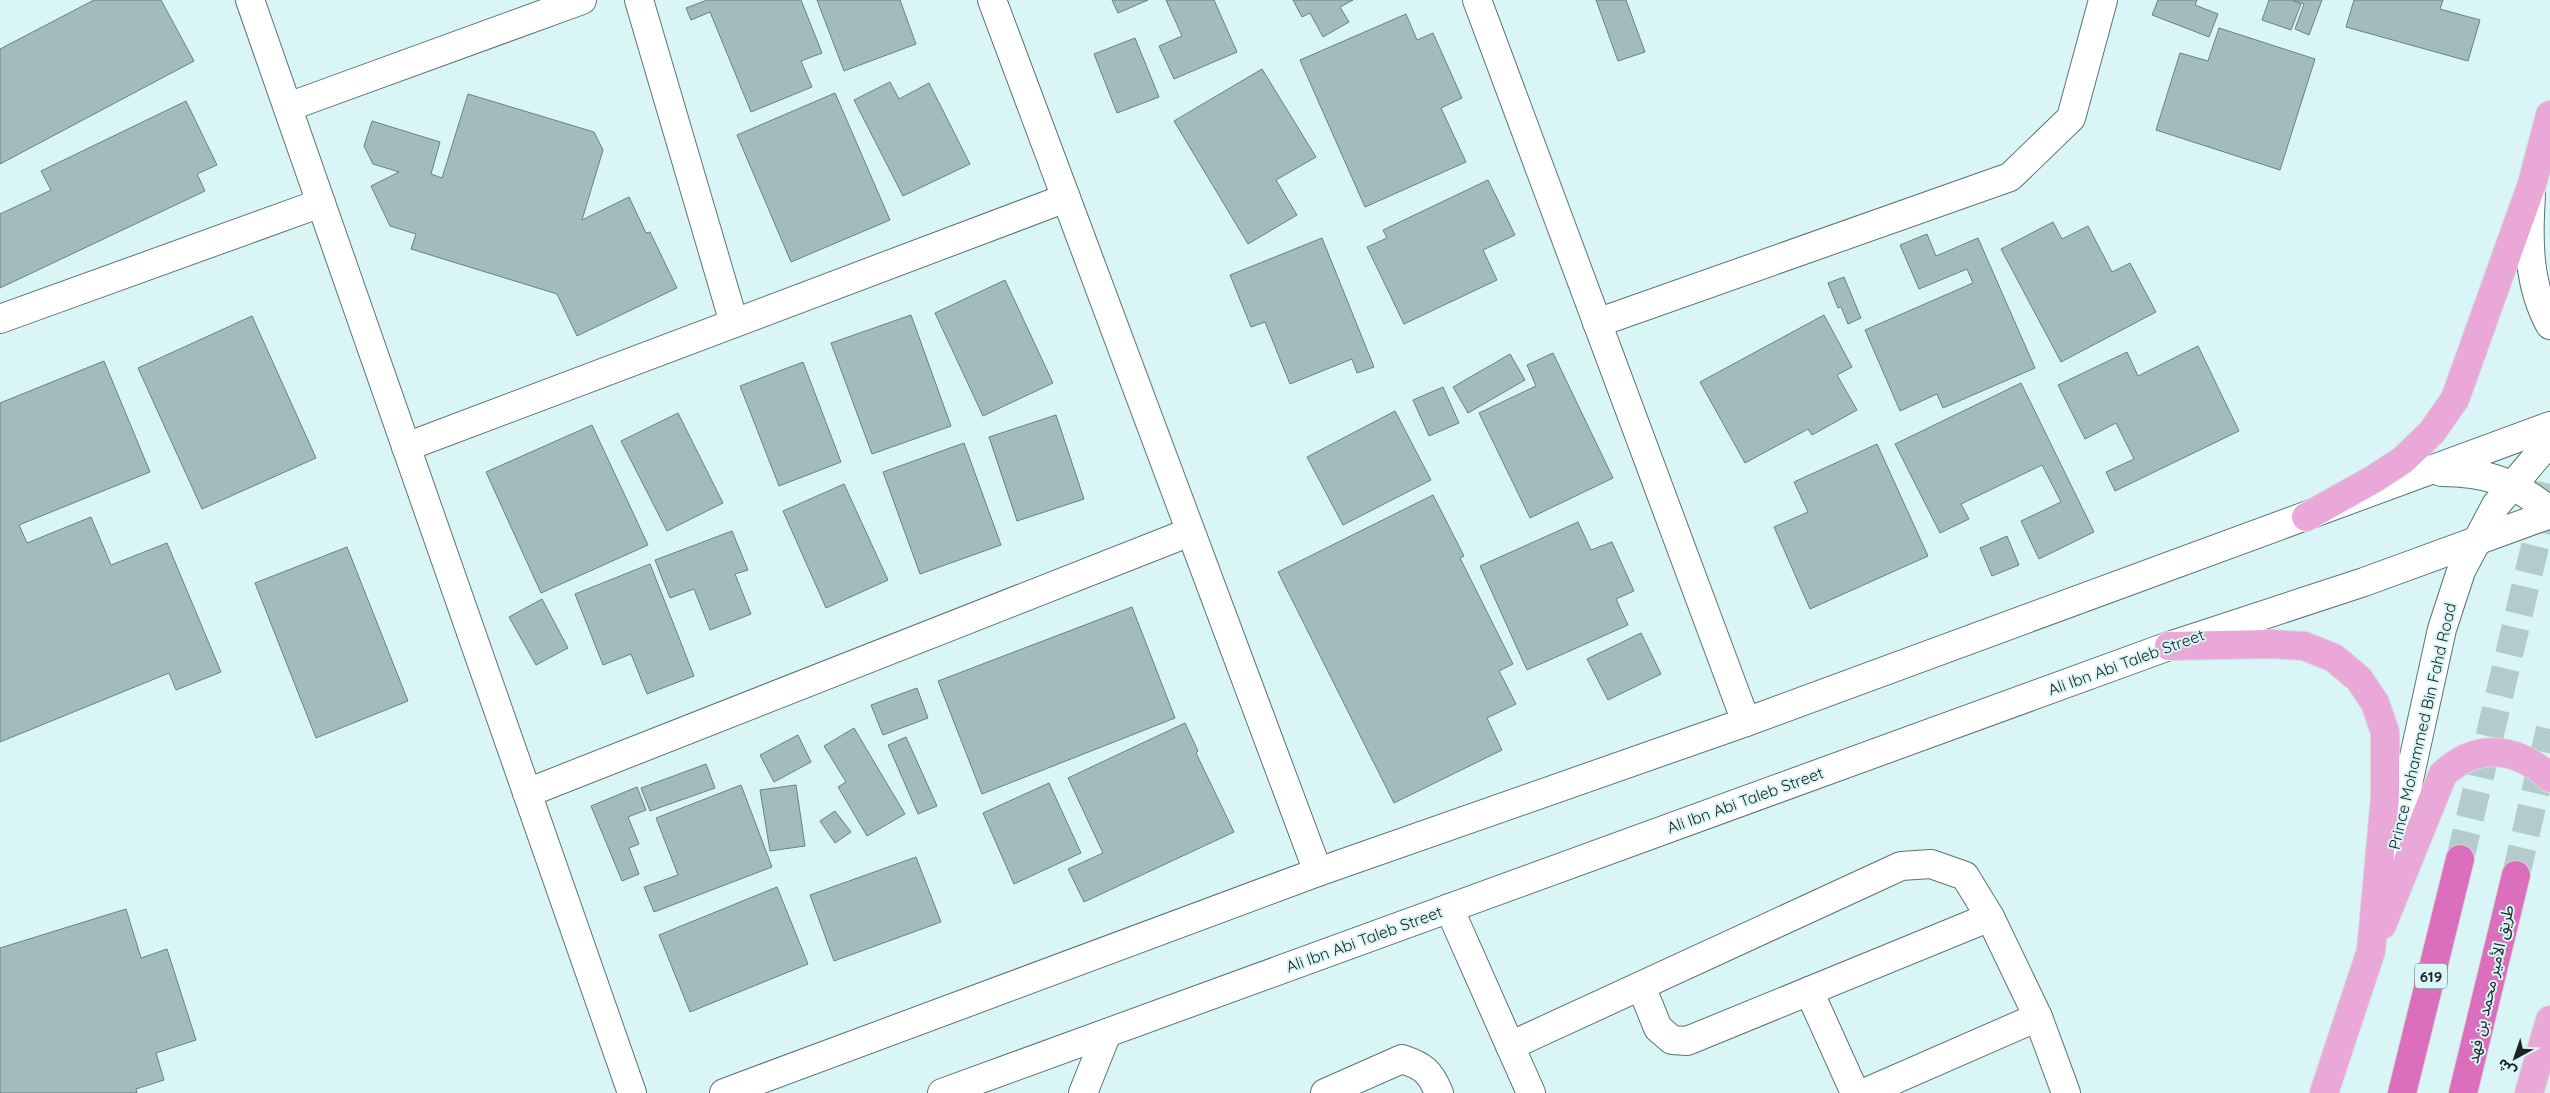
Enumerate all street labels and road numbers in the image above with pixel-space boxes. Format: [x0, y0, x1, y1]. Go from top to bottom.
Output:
street label: Prince Mohammed Bin Fahd Road [2384, 601, 2460, 851]
street label: Ali Ibn Abi Taleb Street [2045, 624, 2207, 700]
street label: Ali Ibn Abi Taleb Street [1664, 762, 1826, 838]
street label: Ali Ibn Abi Taleb Street [1283, 901, 1445, 977]
street label: طريق الأمير محمد بن فهد [2462, 903, 2519, 1065]
road number: 619 [2415, 964, 2447, 988]

